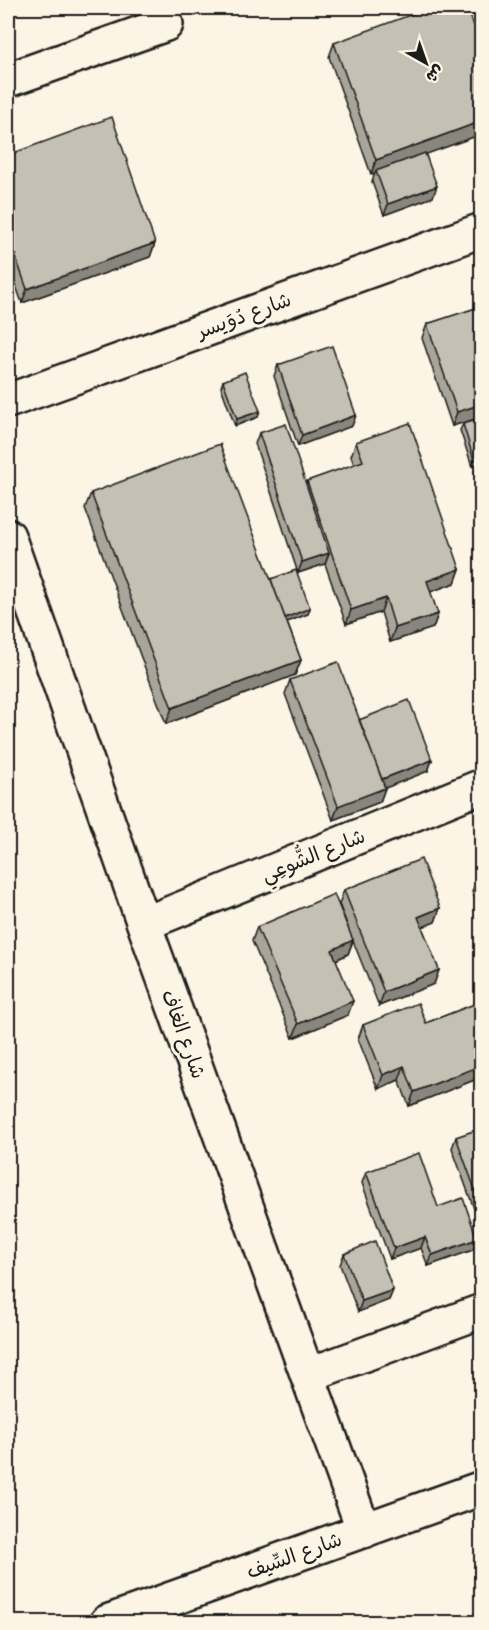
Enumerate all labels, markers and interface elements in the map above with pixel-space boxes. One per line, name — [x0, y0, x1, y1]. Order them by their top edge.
north arrow — [396, 33, 456, 93]
text: ش — [421, 60, 448, 87]
street label: شارع دُوَيسر — [192, 287, 295, 347]
street label: شارع الشُّوعِي — [256, 819, 371, 892]
street label: شارع الغاف — [154, 986, 211, 1083]
street label: شارع السِّيف — [243, 1527, 346, 1586]

